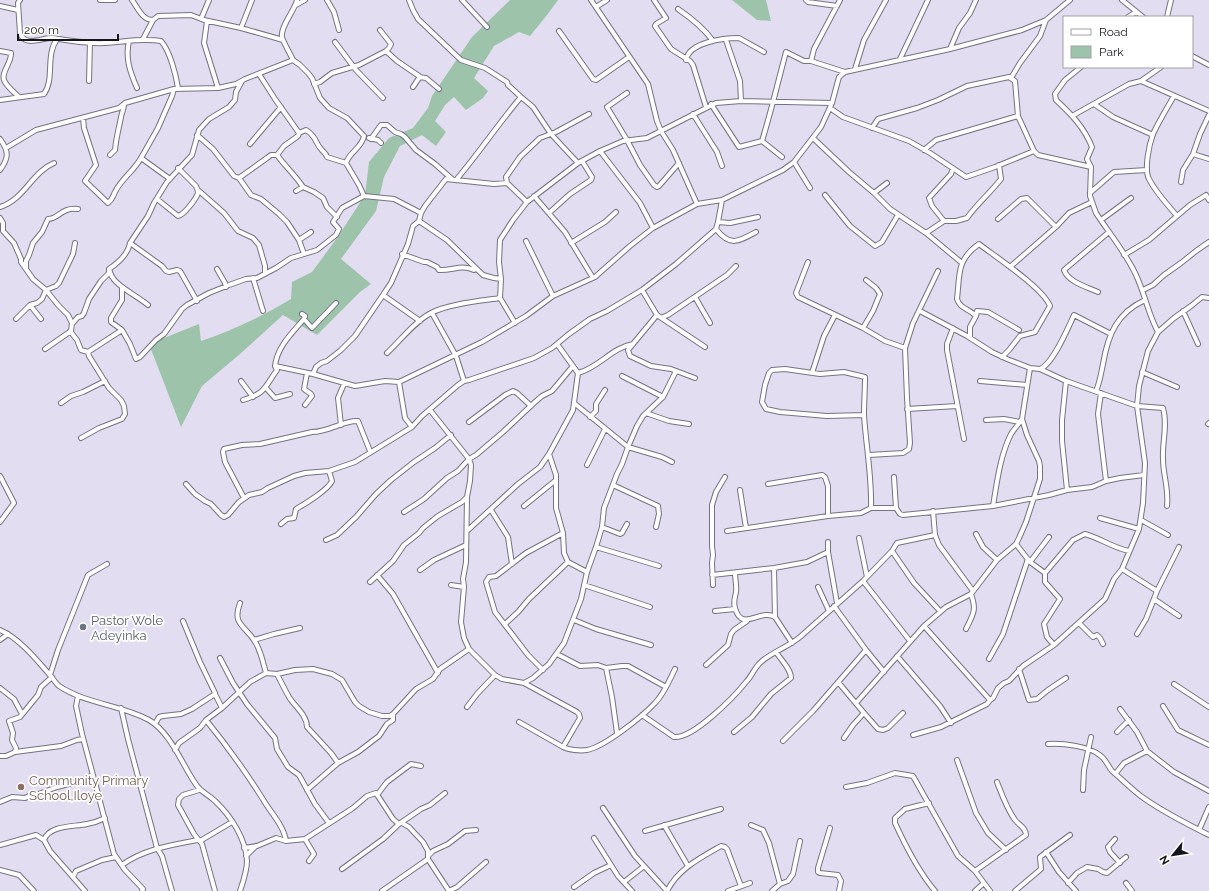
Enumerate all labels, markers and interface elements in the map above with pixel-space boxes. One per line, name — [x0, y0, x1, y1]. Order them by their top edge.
scale bar — [18, 16, 118, 42]
legend — [1063, 16, 1193, 68]
text: 200 m — [24, 23, 59, 37]
text: Road — [1099, 25, 1128, 39]
text: Park — [1099, 45, 1124, 59]
place label: Pastor Wole Adeyinka — [91, 613, 163, 643]
marker: Pastor Wole Adeyinka — [78, 622, 88, 632]
place label: Community Primary School,Iloye — [29, 773, 148, 803]
marker: Community Primary School,Iloye — [16, 782, 26, 792]
north arrow — [1153, 835, 1193, 875]
text: N — [1157, 853, 1173, 867]

